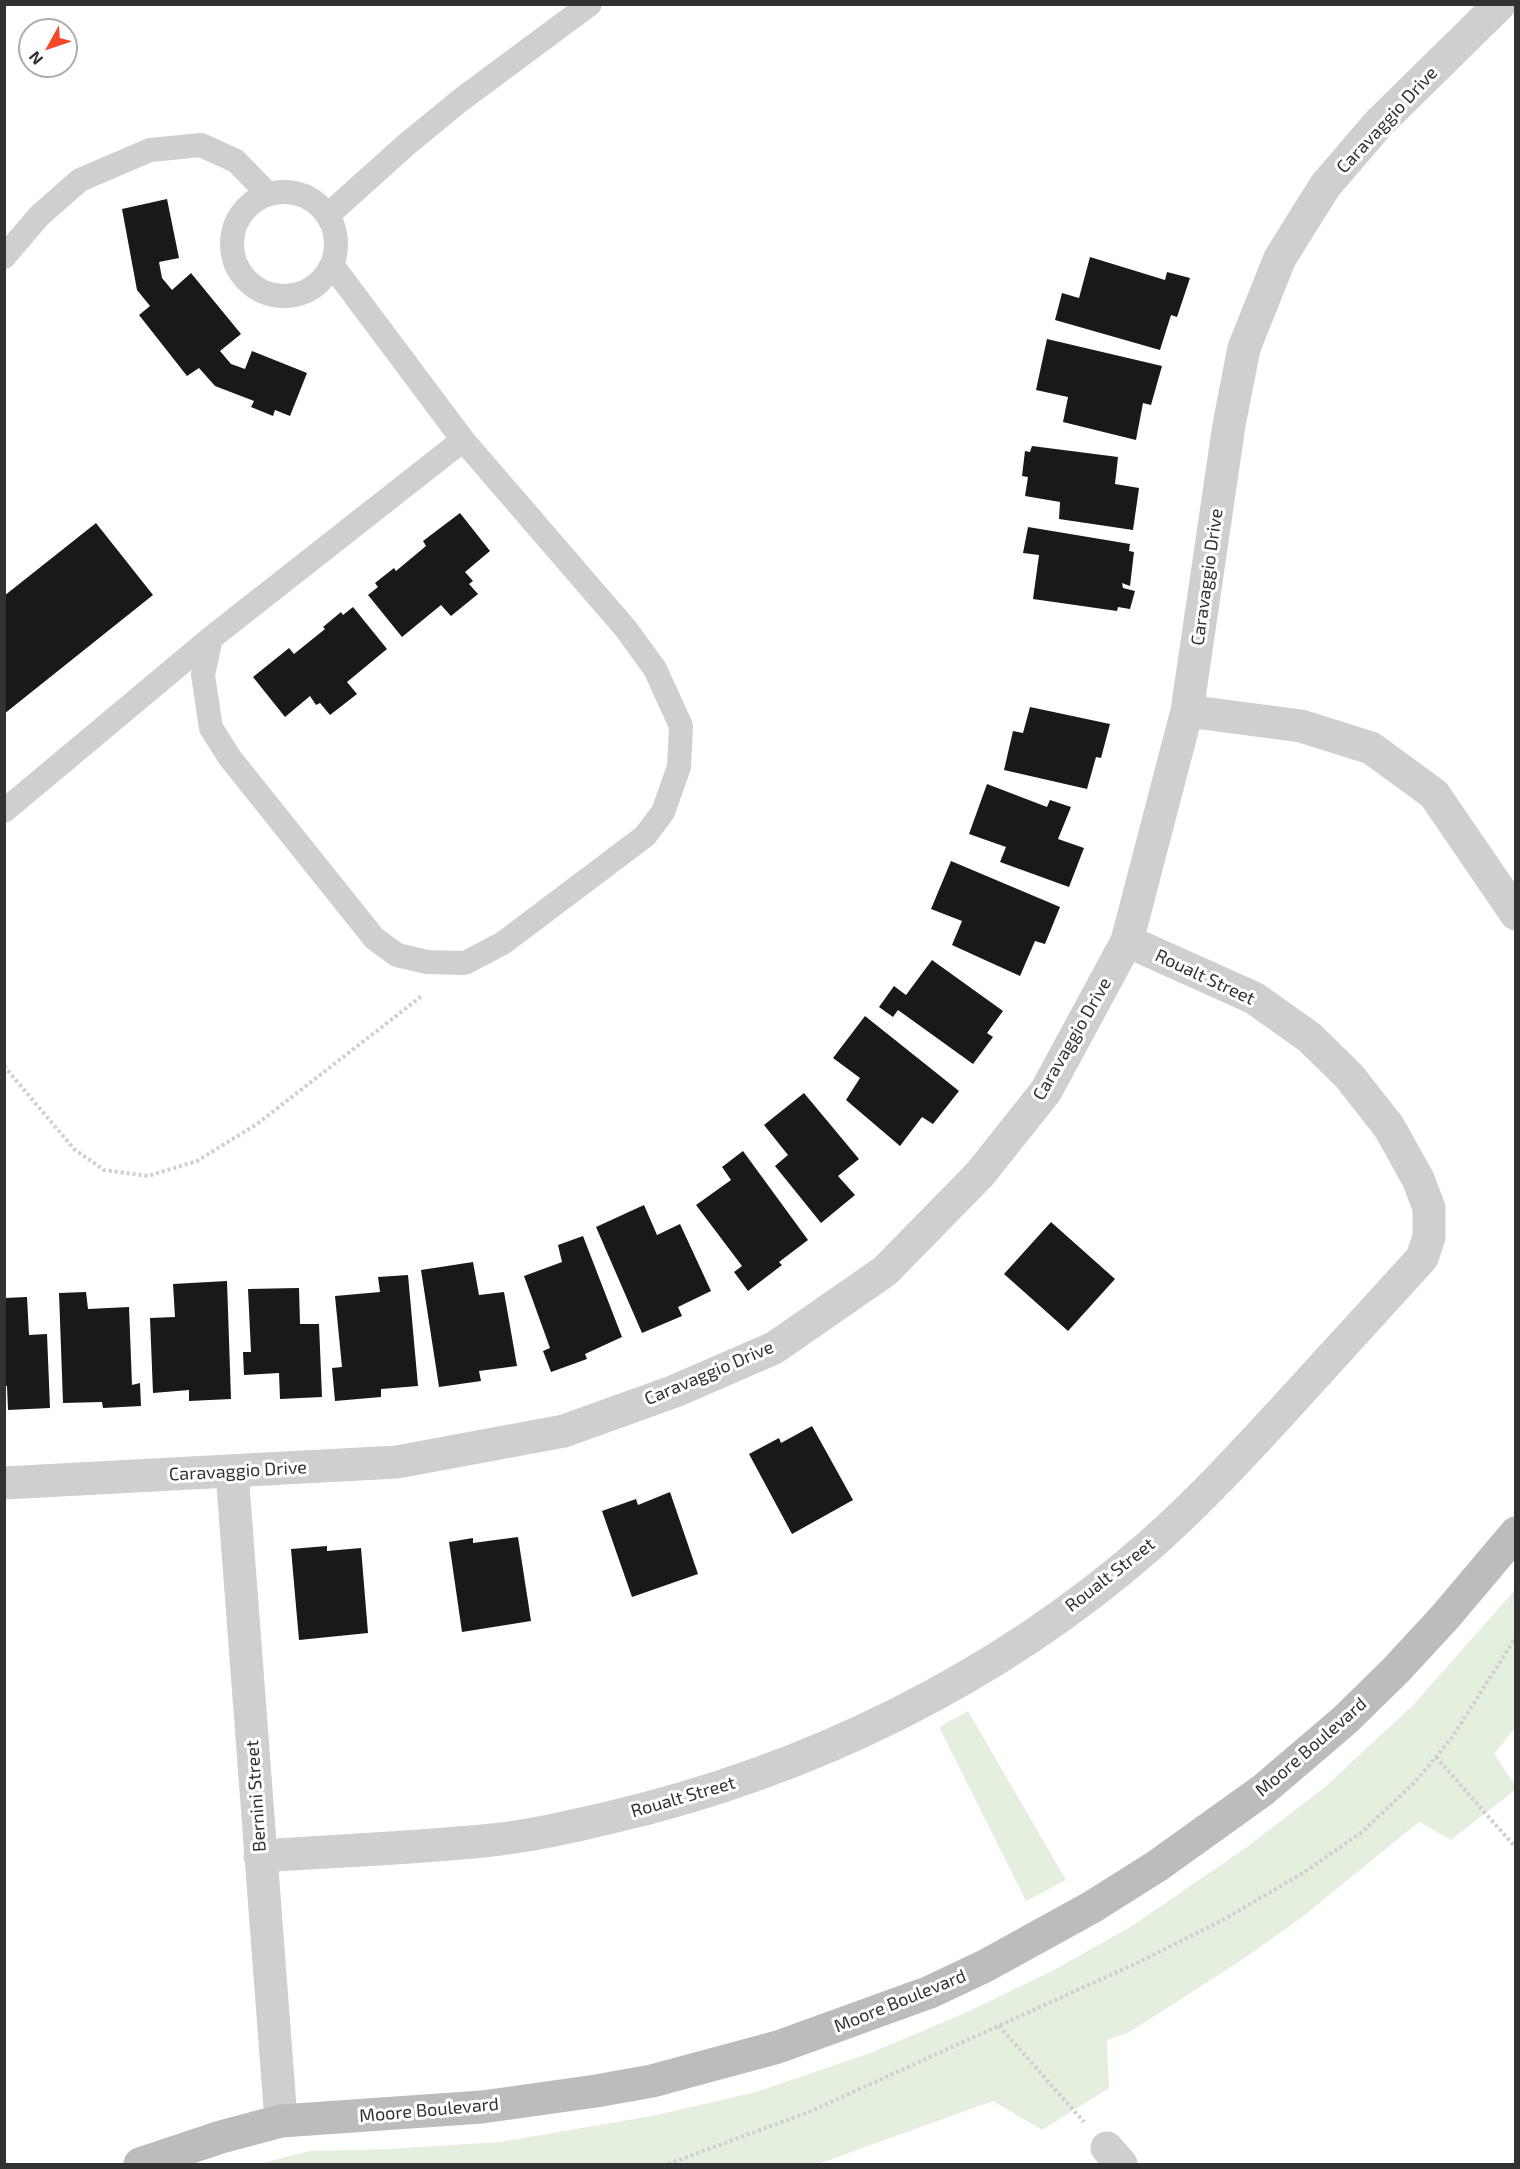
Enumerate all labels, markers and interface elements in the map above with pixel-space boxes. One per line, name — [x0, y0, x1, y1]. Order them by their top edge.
north arrow — [18, 18, 78, 78]
text: N — [24, 48, 46, 69]
street label: Caravaggio Drive — [1332, 62, 1442, 178]
street label: Caravaggio Drive — [1187, 507, 1227, 647]
street label: Roualt Street — [1152, 944, 1258, 1010]
street label: Caravaggio Drive — [1028, 974, 1116, 1104]
street label: Caravaggio Drive — [641, 1336, 777, 1410]
street label: Caravaggio Drive — [168, 1457, 308, 1485]
street label: Roualt Street — [1061, 1533, 1159, 1617]
street label: Moore Boulevard — [1251, 1693, 1371, 1801]
street label: Bernini Street — [241, 1739, 271, 1853]
street label: Roualt Street — [628, 1772, 738, 1822]
street label: Moore Boulevard — [831, 1965, 969, 2037]
street label: Moore Boulevard — [358, 2093, 500, 2127]

